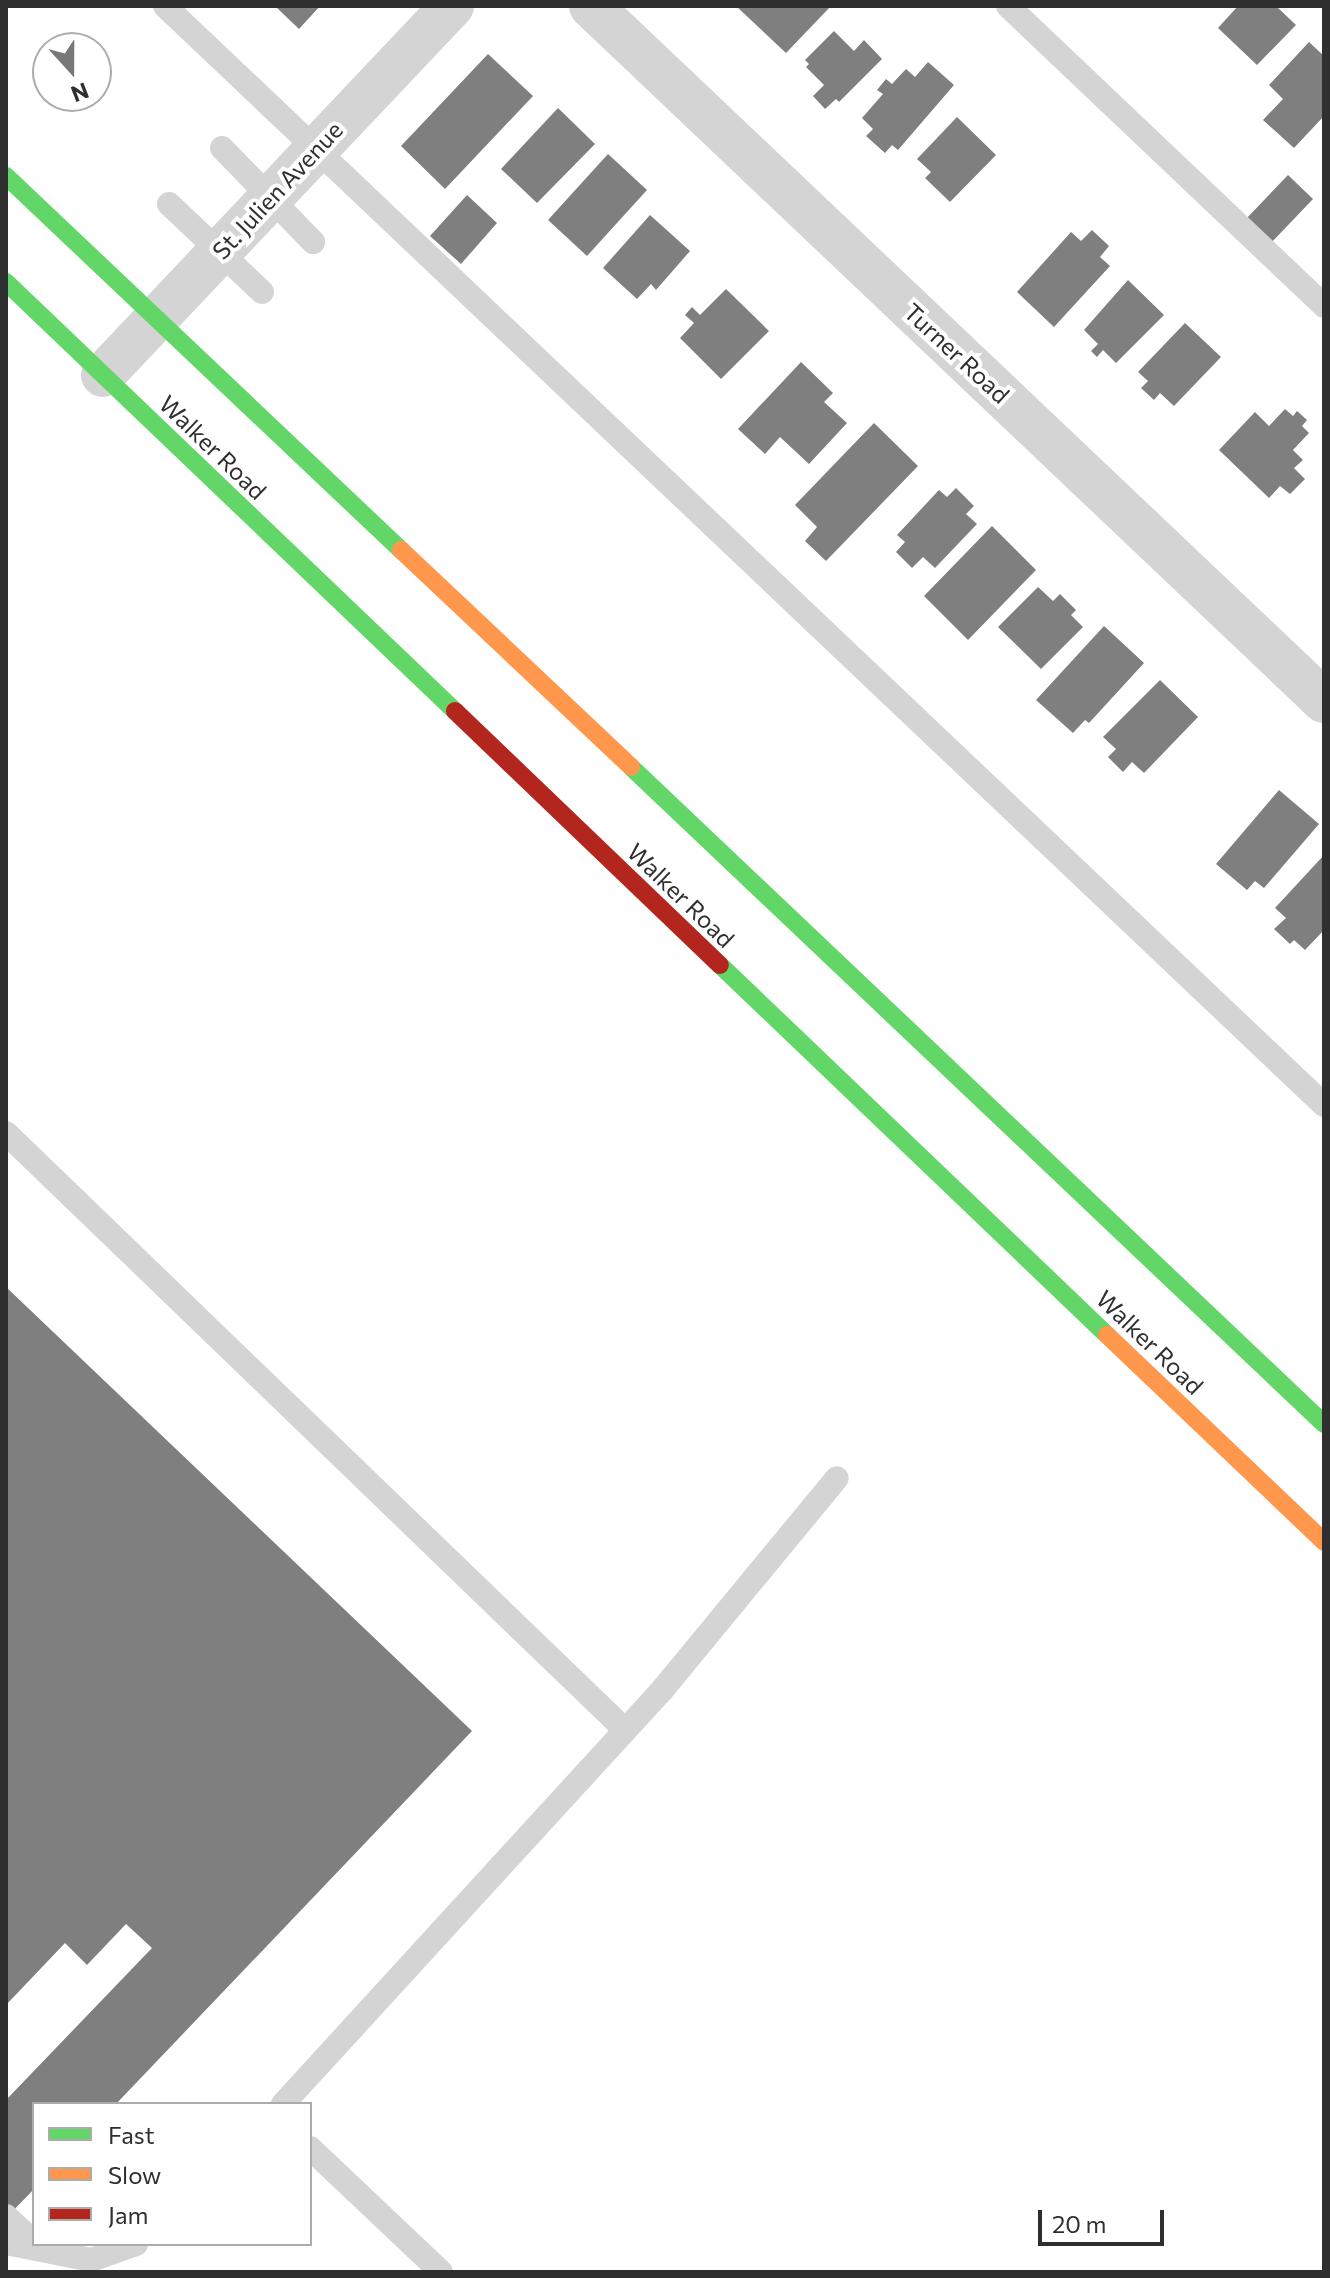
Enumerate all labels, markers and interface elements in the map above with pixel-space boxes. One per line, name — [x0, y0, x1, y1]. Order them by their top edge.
north arrow — [32, 32, 112, 112]
text: N — [68, 77, 93, 109]
street label: St. Julien Avenue — [206, 115, 348, 265]
street label: Turner Road — [899, 297, 1015, 409]
street label: Walker Road — [154, 389, 272, 505]
street label: Walker Road — [622, 837, 740, 953]
street label: Walker Road — [1091, 1284, 1209, 1400]
legend — [32, 2102, 312, 2246]
text: Fast — [108, 2120, 155, 2149]
text: Slow — [108, 2160, 161, 2189]
scale bar — [1042, 2194, 1168, 2244]
text: Jam — [108, 2200, 148, 2229]
text: 20 m — [1052, 2209, 1106, 2238]

